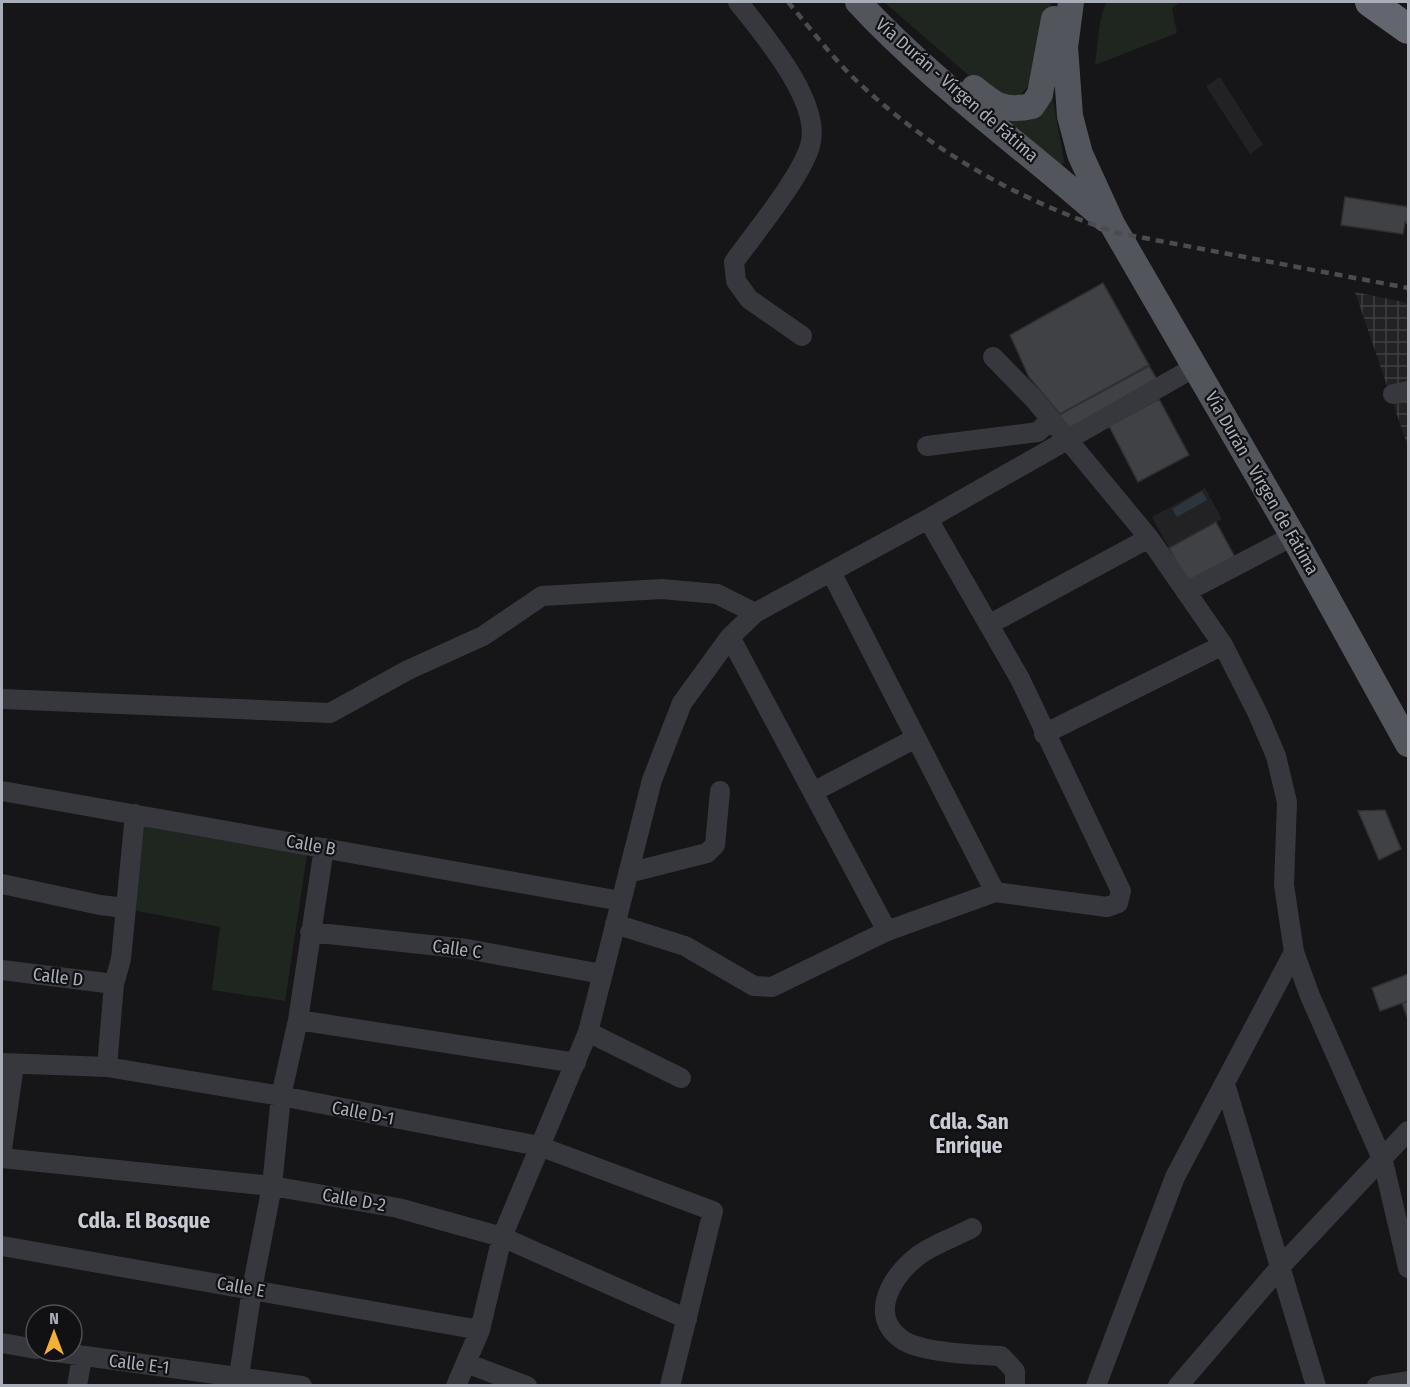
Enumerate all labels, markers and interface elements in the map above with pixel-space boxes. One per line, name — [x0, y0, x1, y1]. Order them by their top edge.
street label: Vía Durán - Vírgen de Fátima — [871, 13, 1043, 167]
street label: Vía Durán - Vírgen de Fátima — [1200, 387, 1324, 579]
street label: Calle B — [284, 830, 338, 860]
street label: Calle C — [431, 935, 483, 963]
street label: Calle D — [32, 963, 84, 991]
street label: Calle D-1 — [330, 1096, 396, 1130]
district label: Cdla. San Enrique — [929, 1109, 1009, 1159]
street label: Calle D-2 — [321, 1184, 388, 1216]
district label: Cdla. El Bosque — [78, 1208, 210, 1234]
street label: Calle E — [215, 1272, 267, 1302]
north arrow — [24, 1303, 84, 1363]
text: N — [49, 1309, 59, 1328]
street label: Calle E-1 — [108, 1349, 170, 1379]

